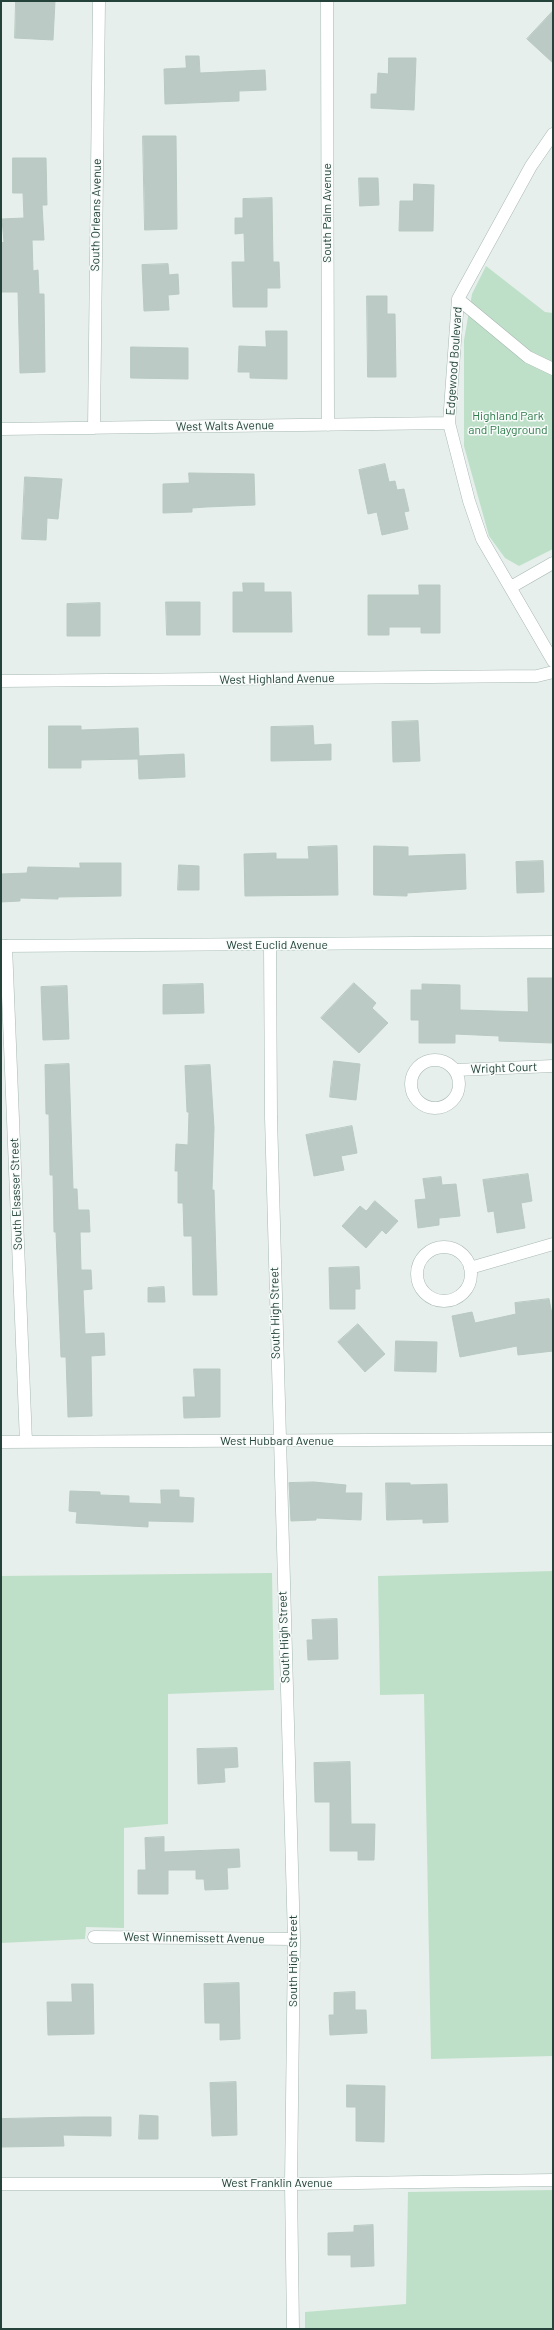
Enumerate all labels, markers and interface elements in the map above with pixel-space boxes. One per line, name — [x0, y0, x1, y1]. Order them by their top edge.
street label: South Orleans Avenue — [88, 158, 104, 272]
street label: South Palm Avenue — [320, 163, 334, 263]
street label: Edgewood Boulevard — [443, 306, 465, 416]
park label: Highland Park and Playground — [468, 409, 548, 437]
street label: West Walts Avenue — [176, 418, 274, 434]
street label: West Highland Avenue — [219, 671, 335, 687]
street label: West Euclid Avenue — [226, 938, 328, 952]
street label: Wright Court — [470, 1060, 538, 1076]
street label: South Elsasser Street — [7, 1138, 25, 1250]
street label: South High Street — [267, 1267, 283, 1359]
street label: West Hubbard Avenue — [220, 1434, 334, 1448]
street label: South High Street — [275, 1591, 293, 1683]
street label: South High Street — [286, 1915, 300, 2007]
street label: West Winnemissett Avenue — [123, 1930, 265, 1946]
street label: West Franklin Avenue — [221, 2176, 333, 2190]

